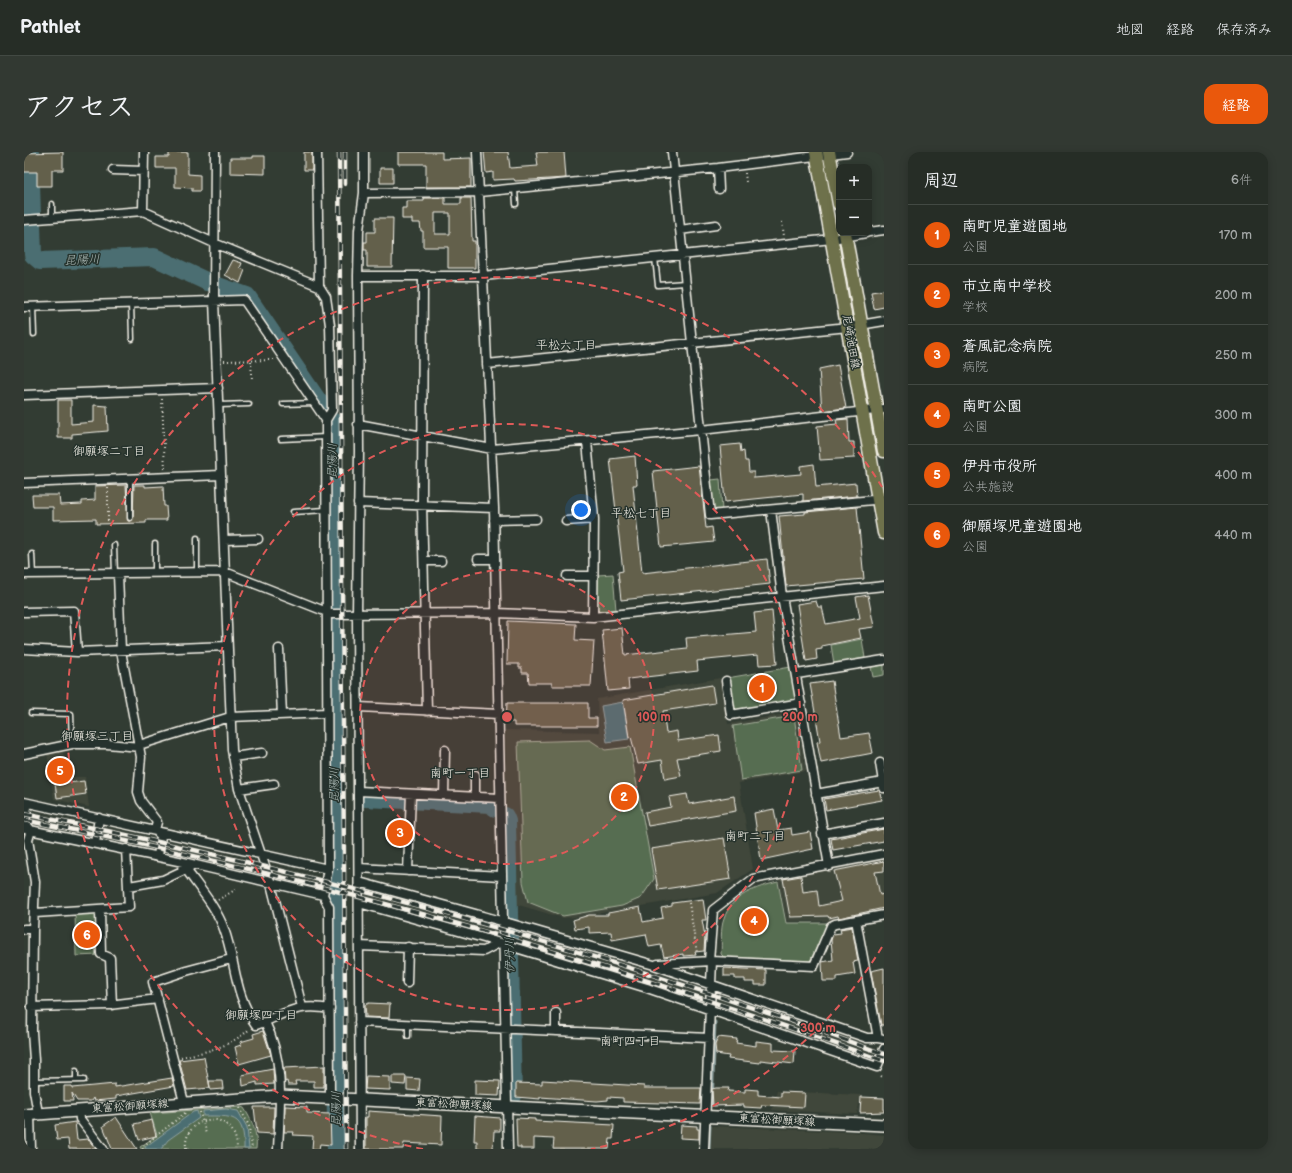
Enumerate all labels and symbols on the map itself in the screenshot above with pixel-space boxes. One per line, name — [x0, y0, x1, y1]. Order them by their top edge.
water label: 昆陽川 — [64, 252, 100, 268]
street label: 尼崎池田線 — [840, 314, 862, 370]
district label: 平松六丁目 — [536, 338, 596, 353]
water label: 昆陽川 — [325, 443, 340, 479]
district label: 御願塚二丁目 — [73, 444, 145, 459]
your location — [571, 500, 591, 520]
district label: 平松七丁目 — [611, 506, 671, 521]
pin: 1 — [749, 673, 775, 703]
centre of rings — [500, 710, 514, 724]
text: 100 m — [637, 710, 671, 725]
text: 200 m — [782, 710, 818, 725]
district label: 御願塚三丁目 — [61, 729, 133, 744]
pin: 5 — [47, 756, 73, 786]
district label: 南町一丁目 — [430, 766, 490, 781]
water label: 昆陽川 — [327, 767, 342, 803]
pin: 2 — [611, 782, 637, 812]
pin: 3 — [387, 818, 413, 848]
district label: 南町二丁目 — [725, 829, 785, 844]
pin: 4 — [741, 906, 767, 936]
pin: 6 — [74, 920, 100, 950]
water label: 伊丹川 — [502, 937, 518, 973]
district label: 御願塚四丁目 — [225, 1008, 297, 1023]
text: 300 m — [800, 1021, 836, 1036]
district label: 南町四丁目 — [600, 1034, 660, 1049]
water label: 昆陽川 — [329, 1091, 344, 1127]
street label: 東富松御願塚線 — [415, 1095, 493, 1113]
street label: 東富松御願塚線 — [91, 1097, 169, 1115]
street label: 東富松御願塚線 — [738, 1111, 816, 1129]

